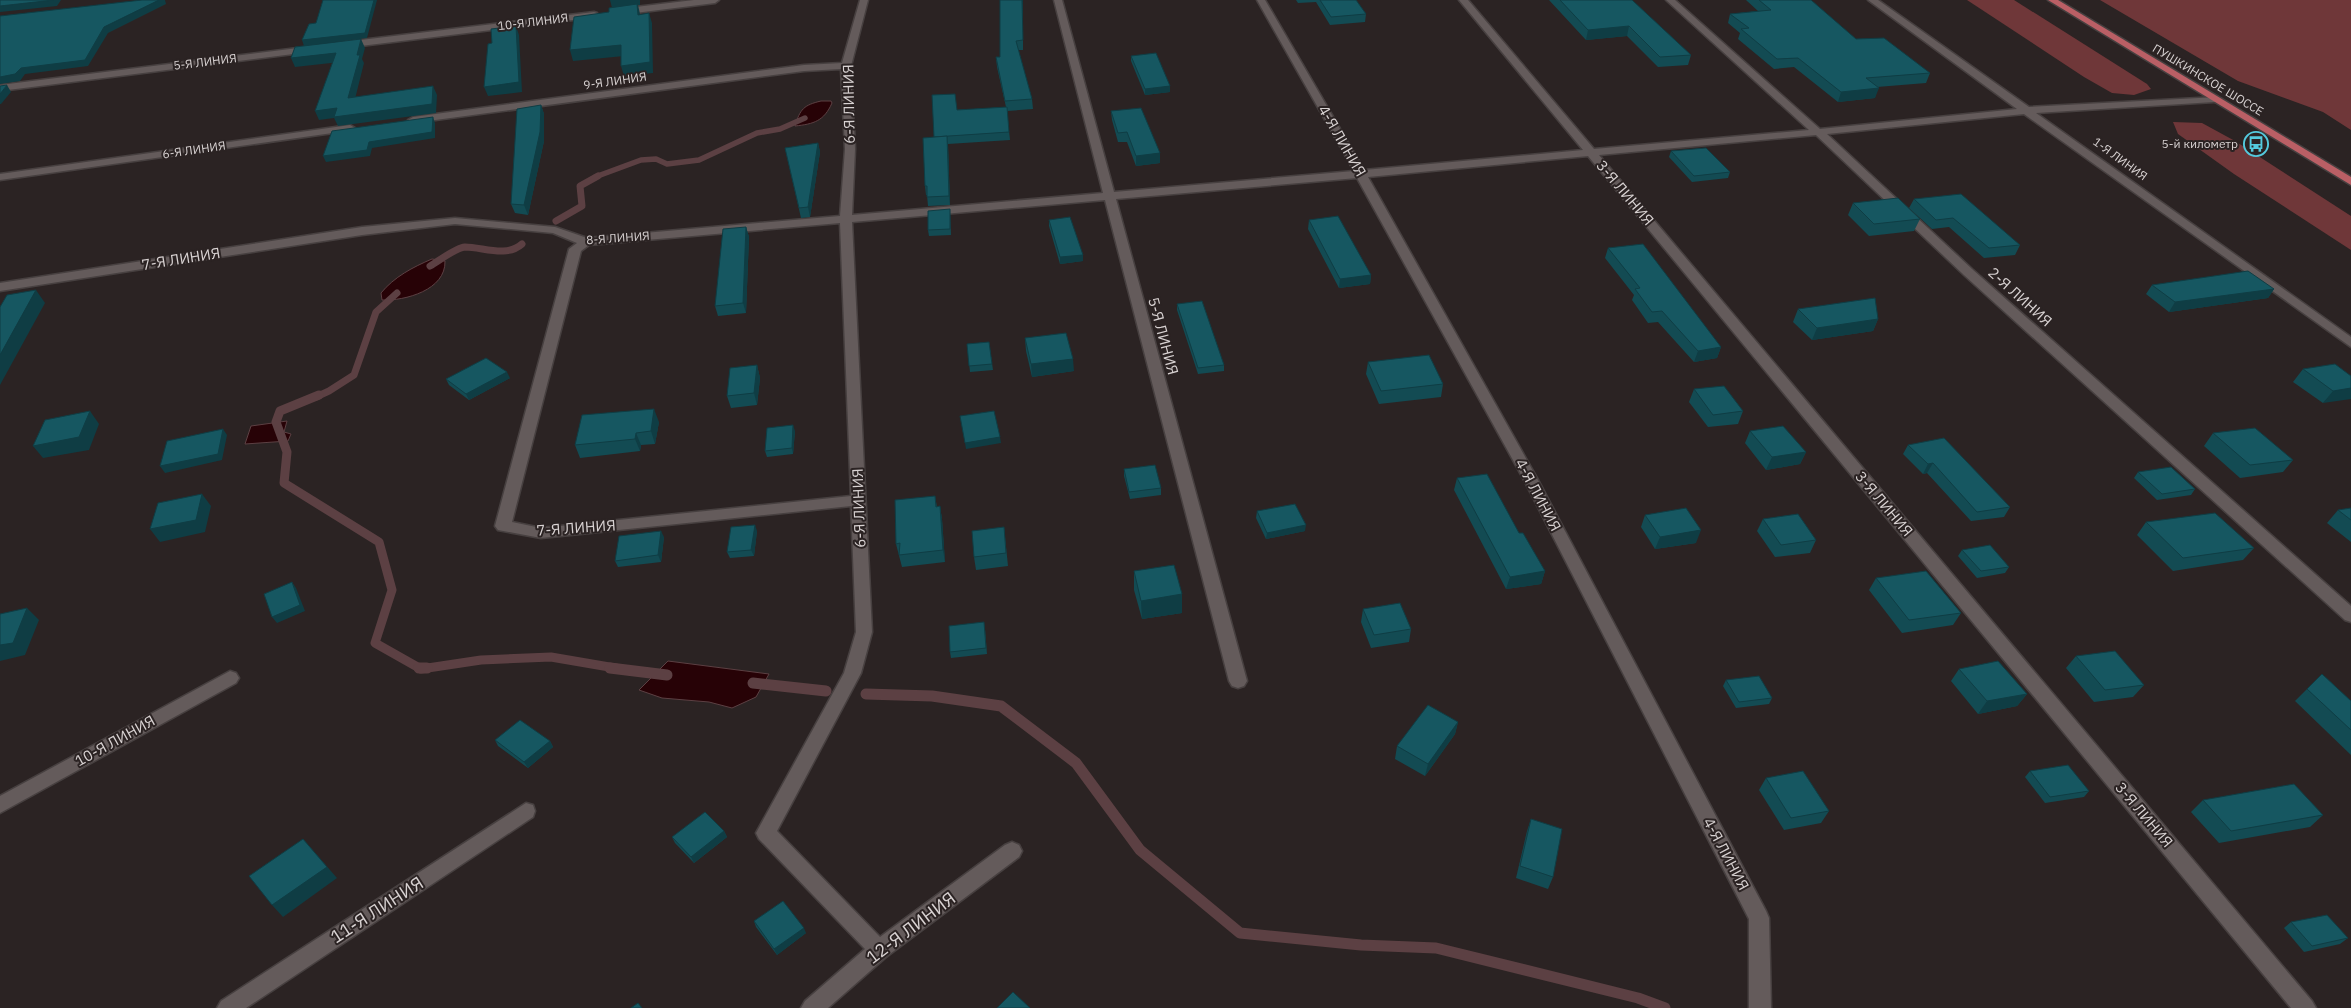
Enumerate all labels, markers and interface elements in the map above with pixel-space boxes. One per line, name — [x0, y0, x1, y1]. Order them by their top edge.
street label: 10-Я ЛИНИЯ — [497, 10, 569, 33]
street label: ПУШКИНСКОЕ ШОССЕ — [2150, 40, 2267, 119]
street label: 5-Я ЛИНИЯ — [172, 50, 237, 73]
street label: 6-Я ЛИНИЯ — [838, 64, 859, 144]
street label: 9-Я ЛИНИЯ — [582, 69, 647, 92]
street label: 4-Я ЛИНИЯ — [1314, 102, 1371, 180]
bus stop icon: 5-й километр — [2243, 131, 2269, 157]
street label: 1-Я ЛИНИЯ — [2090, 134, 2150, 183]
place label: 5-й километр — [2162, 136, 2238, 151]
street label: 6-Я ЛИНИЯ — [161, 138, 226, 161]
street label: 3-Я ЛИНИЯ — [1593, 156, 1658, 229]
street label: 8-Я ЛИНИЯ — [586, 228, 650, 247]
street label: 7-Я ЛИНИЯ — [140, 243, 222, 274]
street label: 2-Я ЛИНИЯ — [1984, 263, 2056, 330]
street label: 5-Я ЛИНИЯ — [1144, 295, 1183, 377]
street label: 4-Я ЛИНИЯ — [1511, 455, 1565, 534]
street label: 3-Я ЛИНИЯ — [1852, 467, 1917, 540]
street label: 6-Я ЛИНИЯ — [848, 468, 869, 548]
street label: 7-Я ЛИНИЯ — [536, 515, 616, 540]
street label: 10-Я ЛИНИЯ — [71, 711, 158, 770]
street label: 3-Я ЛИНИЯ — [2112, 778, 2177, 851]
street label: 4-Я ЛИНИЯ — [1699, 814, 1753, 893]
street label: 11-Я ЛИНИЯ — [326, 871, 428, 948]
street label: 12-Я ЛИНИЯ — [861, 886, 960, 969]

